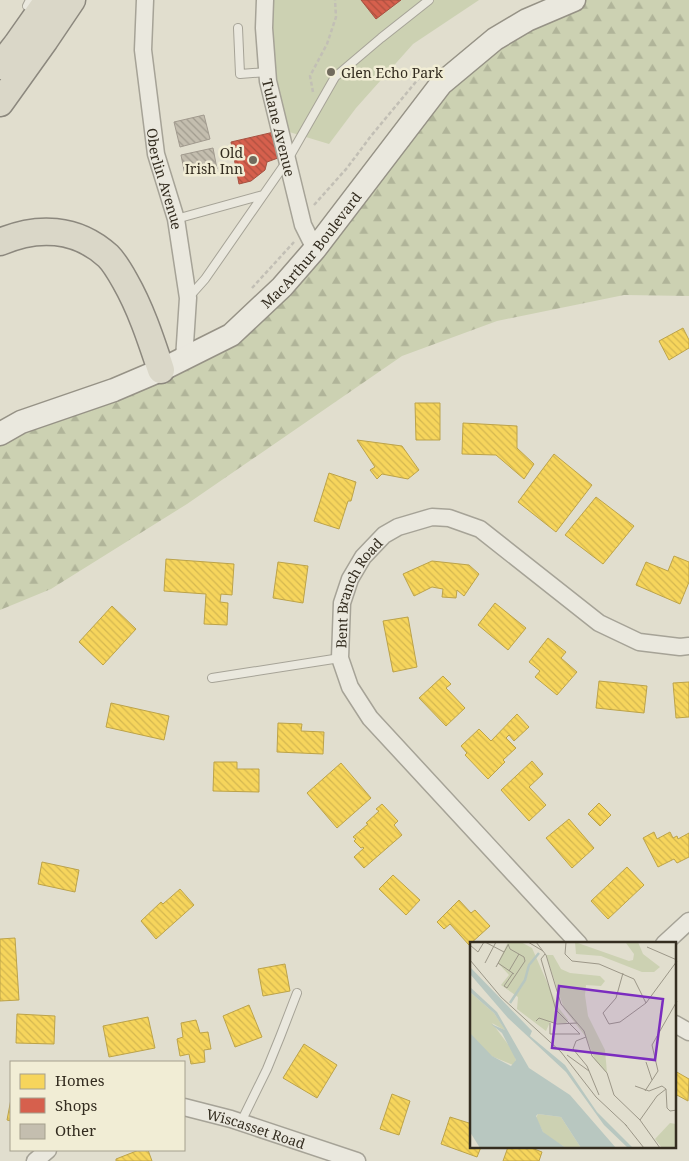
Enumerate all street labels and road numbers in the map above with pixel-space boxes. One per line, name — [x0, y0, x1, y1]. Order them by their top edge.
street label: Tulane Avenue — [258, 77, 300, 178]
street label: Oberlin Avenue — [143, 127, 187, 231]
street label: MacArthur Boulevard — [256, 187, 365, 312]
street label: Bent Branch Road — [331, 533, 386, 649]
street label: Wiscasset Road — [205, 1104, 308, 1153]

